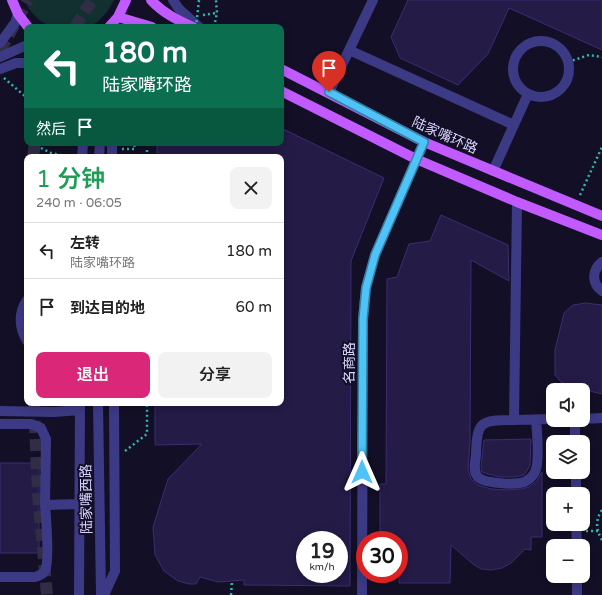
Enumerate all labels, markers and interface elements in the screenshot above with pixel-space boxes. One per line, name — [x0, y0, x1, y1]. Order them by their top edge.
text: 180 m — [102, 36, 188, 70]
icon: left — [36, 40, 88, 92]
pin — [312, 51, 346, 92]
icon: arrive — [318, 57, 340, 79]
text: 陆家嘴环路 — [102, 74, 192, 96]
street label: 陆家嘴环路 — [409, 113, 480, 157]
icon: arrive — [74, 116, 96, 138]
text: 然后 — [36, 120, 66, 138]
text: 1 分钟 — [36, 165, 105, 194]
button: close — [230, 167, 272, 209]
text: 240 m · 06:05 — [36, 195, 122, 211]
text: 左转 — [70, 234, 100, 252]
icon: left — [36, 240, 58, 262]
text: 180 m — [226, 242, 272, 260]
text: 陆家嘴环路 — [70, 255, 135, 271]
icon: arrive — [36, 296, 58, 318]
text: 60 m — [235, 298, 272, 316]
text: 到达目的地 — [70, 299, 145, 317]
street label: 名商路 — [341, 342, 358, 384]
button: 退出 — [36, 352, 150, 398]
button: 分享 — [158, 352, 272, 398]
map controls — [546, 383, 590, 583]
button: sound — [546, 383, 590, 427]
button: layers — [546, 435, 590, 479]
position arrow — [341, 451, 383, 493]
street label: 陆家嘴西路 — [77, 464, 96, 534]
button: + — [546, 487, 590, 531]
speed limit sign: 30 — [356, 531, 408, 583]
button: − — [546, 539, 590, 583]
text: 19 — [309, 540, 335, 564]
text: km/h — [309, 561, 335, 573]

